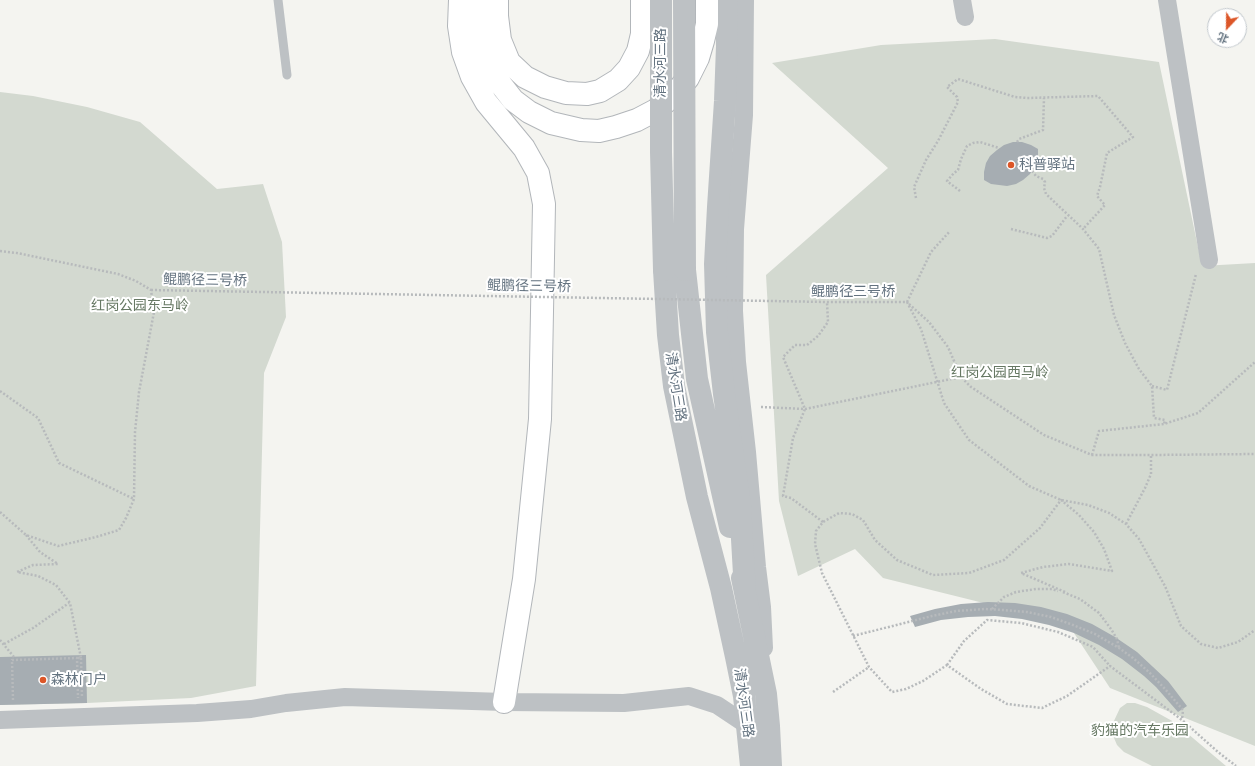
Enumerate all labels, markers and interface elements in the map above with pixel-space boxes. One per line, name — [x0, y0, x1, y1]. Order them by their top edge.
north arrow — [1207, 8, 1247, 48]
street label: 清水河三路 — [653, 28, 669, 98]
text: 北 — [1215, 29, 1231, 48]
place label: 科普驿站 — [1019, 157, 1075, 173]
marker: 科普驿站 — [1006, 160, 1016, 170]
street label: 鲲鹏径三号桥 — [163, 272, 247, 290]
street label: 鲲鹏径三号桥 — [487, 278, 571, 296]
street label: 鲲鹏径三号桥 — [811, 284, 895, 300]
park label: 红岗公园东马岭 — [91, 298, 189, 314]
street label: 清水河三路 — [661, 351, 689, 423]
park label: 红岗公园西马岭 — [951, 365, 1049, 381]
street label: 清水河三路 — [730, 667, 756, 739]
place label: 森林门户 — [51, 672, 107, 688]
marker: 森林门户 — [38, 675, 48, 685]
park label: 豹猫的汽车乐园 — [1091, 723, 1189, 739]

